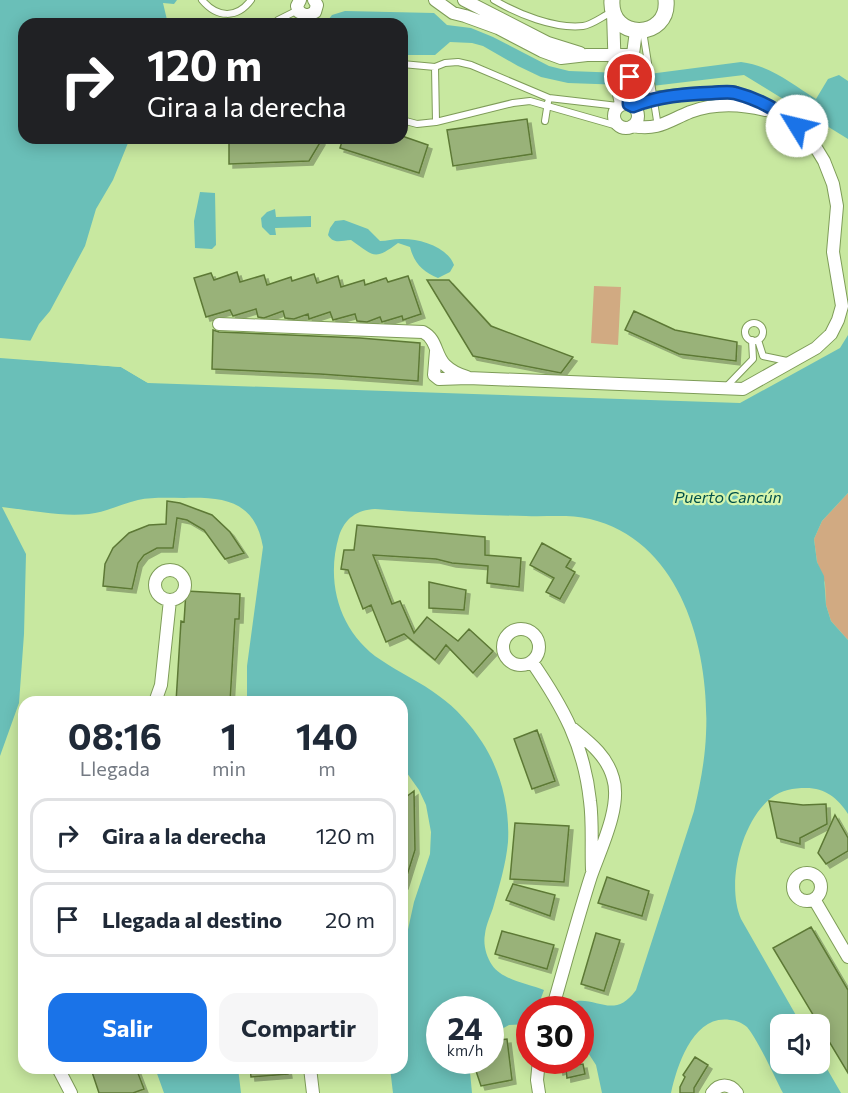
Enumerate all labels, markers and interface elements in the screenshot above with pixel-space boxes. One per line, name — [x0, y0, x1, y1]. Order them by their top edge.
text: 120 m — [147, 38, 262, 90]
icon: right — [48, 42, 126, 120]
pin — [604, 51, 655, 102]
icon: arrive — [613, 60, 646, 93]
text: Gira a la derecha — [147, 90, 346, 123]
position arrow — [765, 94, 829, 158]
water label: Puerto Cancún — [674, 487, 782, 506]
text: 08:16 — [68, 713, 162, 757]
text: 1 — [221, 713, 237, 757]
text: 140 — [296, 713, 358, 757]
text: Llegada — [80, 756, 150, 780]
text: min — [212, 756, 246, 780]
text: m — [318, 756, 336, 780]
icon: right — [51, 819, 84, 852]
text: Gira a la derecha — [102, 822, 266, 849]
text: 120 m — [316, 822, 375, 849]
icon: arrive — [51, 903, 84, 936]
text: Llegada al destino — [102, 906, 282, 933]
text: 20 m — [325, 906, 375, 933]
button: Salir — [48, 993, 207, 1062]
button: Compartir — [219, 993, 378, 1062]
speed limit sign: 30 — [516, 996, 594, 1074]
text: 24 — [447, 1009, 483, 1046]
map controls — [770, 1014, 830, 1074]
button: sound — [770, 1014, 830, 1074]
text: km/h — [447, 1041, 483, 1059]

